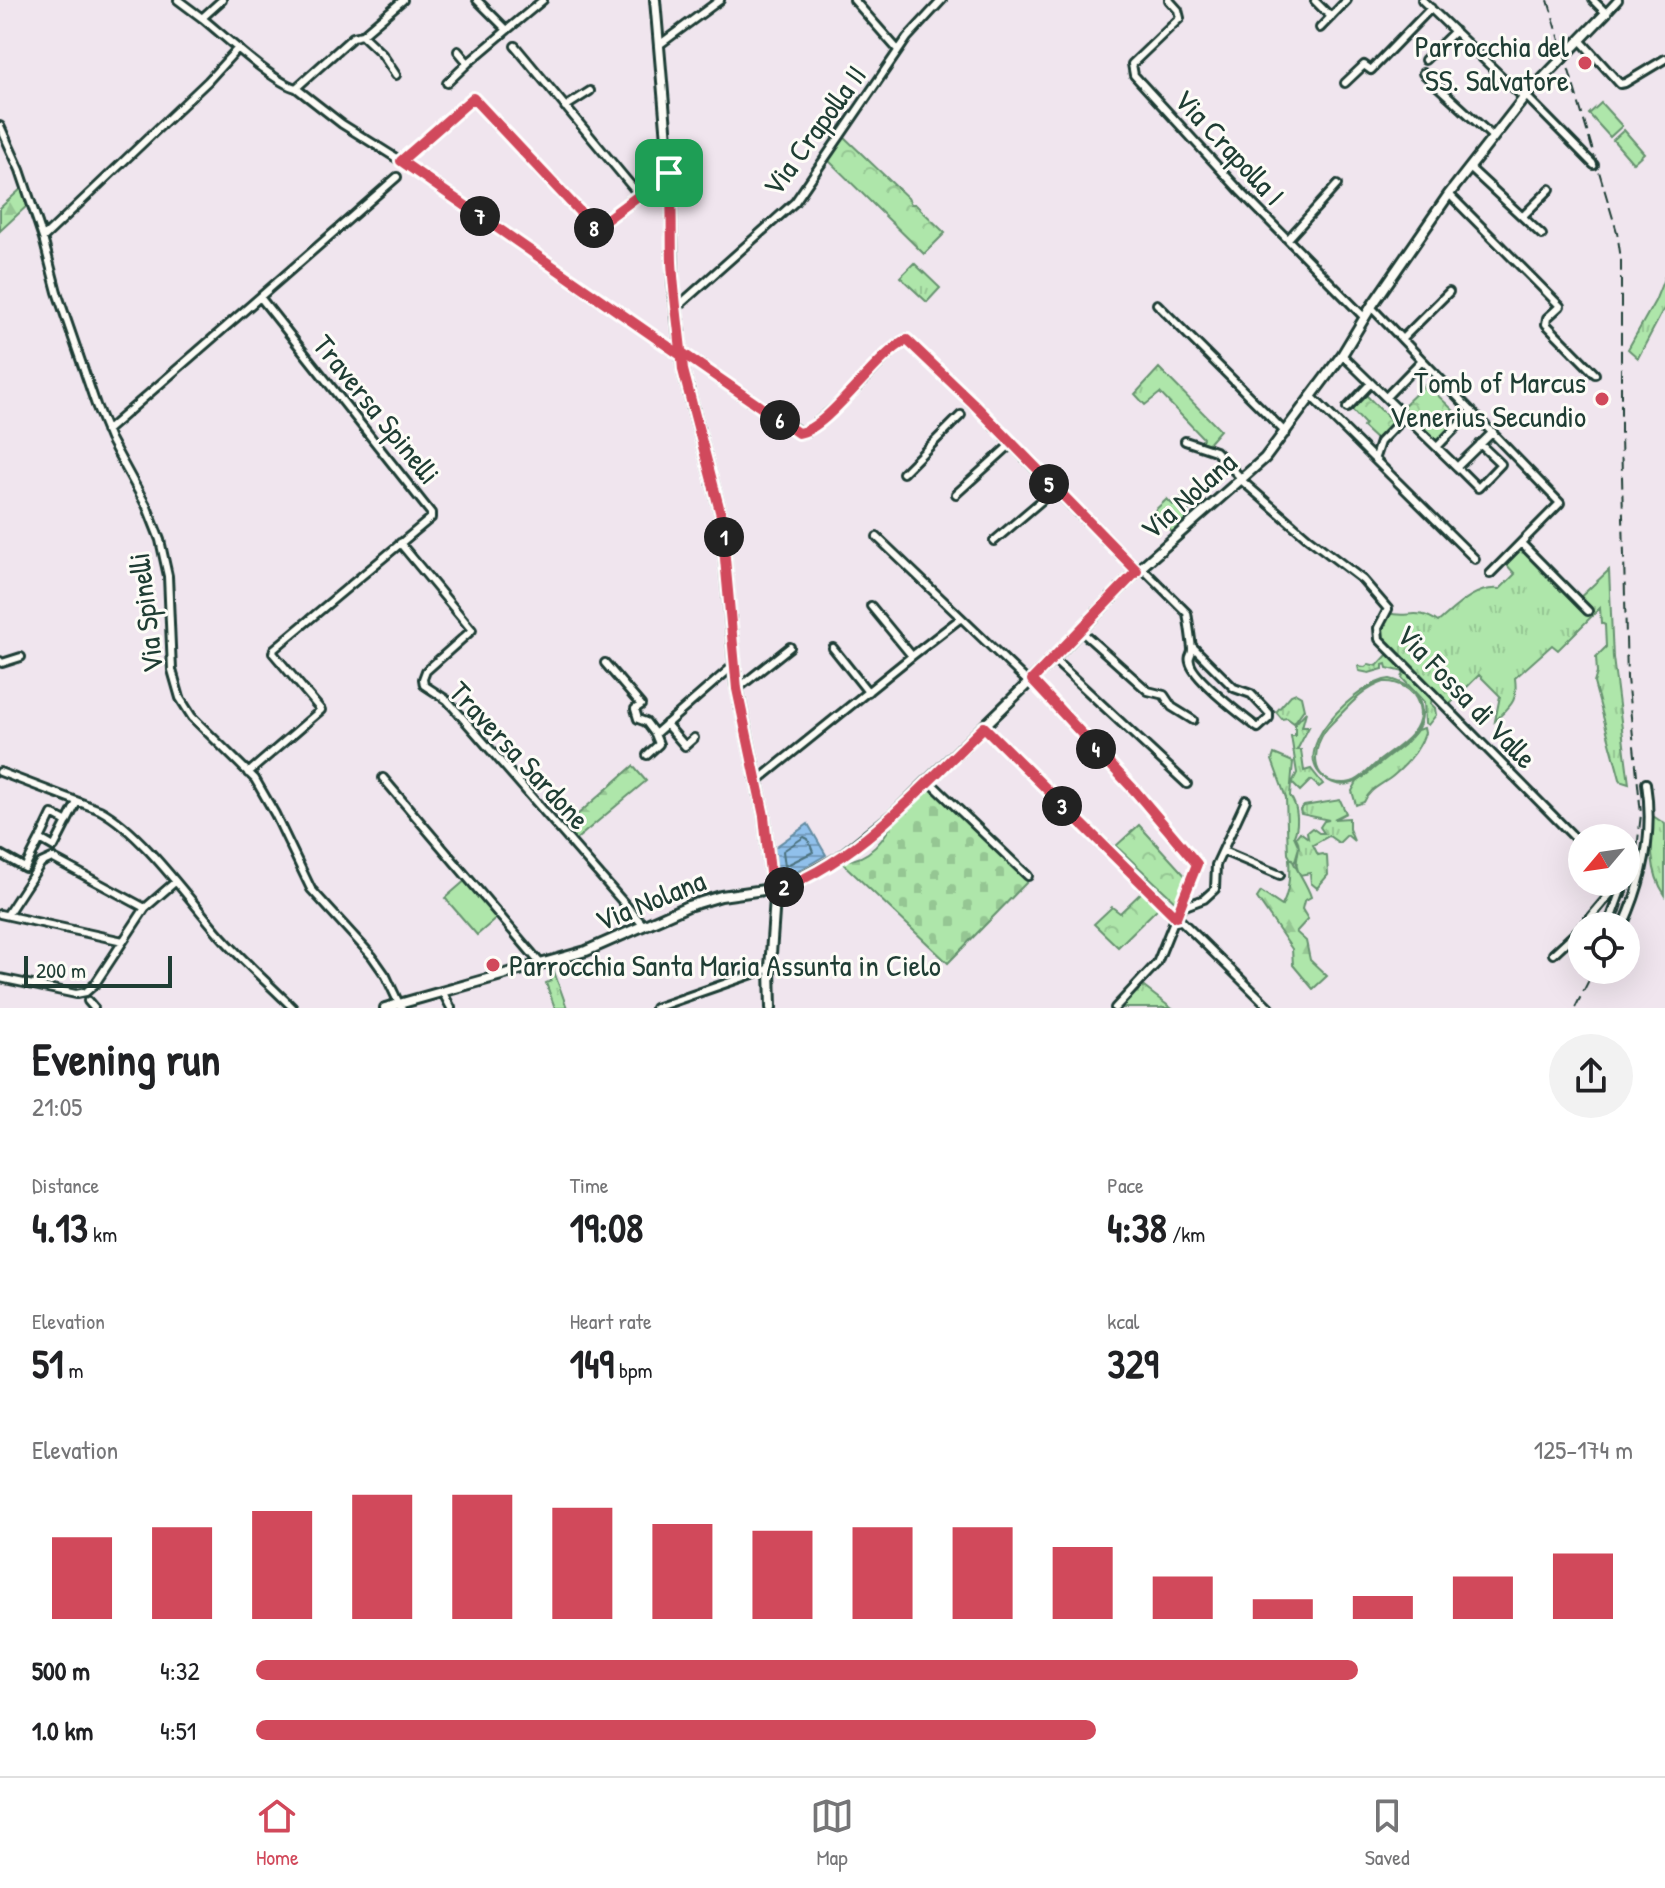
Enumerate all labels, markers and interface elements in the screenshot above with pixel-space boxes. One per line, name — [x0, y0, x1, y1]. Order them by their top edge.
place label: Parrocchia del SS. Salvatore — [1415, 26, 1569, 100]
marker: Parrocchia del SS. Salvatore — [1576, 54, 1594, 72]
street label: Via Crapolla II — [753, 57, 875, 203]
street label: Via Crapolla I — [1166, 80, 1294, 214]
pin — [635, 139, 703, 207]
icon: arrive — [647, 151, 691, 195]
pin: 7 — [460, 196, 500, 236]
text: 7 — [475, 201, 485, 231]
pin: 8 — [574, 208, 614, 248]
text: 8 — [589, 213, 599, 243]
street label: Traversa Spinelli — [304, 326, 450, 492]
place label: Tomb of Marcus Venerius Secundio — [1390, 362, 1586, 436]
marker: Tomb of Marcus Venerius Secundio — [1593, 390, 1611, 408]
pin: 6 — [760, 400, 800, 440]
text: 6 — [776, 405, 784, 435]
street label: Via Nolana — [1131, 442, 1245, 548]
pin: 5 — [1029, 464, 1069, 504]
text: 5 — [1044, 469, 1054, 499]
pin: 1 — [704, 517, 744, 557]
text: 1 — [720, 522, 728, 552]
street label: Via Spinelli — [118, 551, 172, 675]
street label: Via Fossa di Valle — [1388, 615, 1546, 777]
street label: Traversa Sardone — [441, 672, 599, 838]
pin: 4 — [1076, 729, 1116, 769]
text: 4 — [1092, 734, 1100, 764]
pin: 3 — [1042, 786, 1082, 826]
text: 3 — [1057, 791, 1067, 821]
north arrow — [1568, 824, 1640, 896]
map controls — [1568, 824, 1640, 984]
street label: Via Nolana — [589, 860, 711, 940]
pin: 2 — [764, 867, 804, 907]
text: 2 — [779, 872, 789, 902]
button: locate — [1568, 912, 1640, 984]
place label: Parrocchia Santa Maria Assunta in Cielo — [509, 945, 941, 985]
scale bar — [24, 952, 172, 988]
text: 200 m — [36, 955, 86, 985]
marker: Parrocchia Santa Maria Assunta in Cielo — [484, 956, 502, 974]
text: Evening run — [32, 1029, 220, 1089]
button: share — [1549, 1034, 1633, 1118]
text: 21:05 — [32, 1089, 82, 1124]
text: Distance — [32, 1170, 99, 1200]
text: Time — [570, 1170, 609, 1200]
text: Pace — [1107, 1170, 1144, 1200]
text: 4.13 — [32, 1200, 88, 1254]
text: 19:08 — [570, 1200, 643, 1254]
text: 4:38 — [1107, 1200, 1167, 1254]
text: km — [88, 1219, 117, 1249]
text: /km — [1167, 1219, 1205, 1249]
text: Elevation — [32, 1306, 105, 1336]
text: Heart rate — [570, 1306, 652, 1336]
text: kcal — [1107, 1306, 1139, 1336]
text: 51 — [32, 1336, 63, 1390]
text: 149 — [570, 1336, 614, 1390]
text: 329 — [1107, 1336, 1159, 1390]
text: m — [63, 1355, 83, 1385]
text: bpm — [614, 1355, 652, 1385]
text: Elevation — [32, 1432, 118, 1467]
text: 125–174 m — [1534, 1432, 1633, 1467]
text: 500 m — [32, 1653, 90, 1688]
text: 4:32 — [160, 1653, 200, 1688]
text: 1.0 km — [32, 1713, 93, 1748]
text: 4:51 — [160, 1713, 196, 1748]
tab: Home — [255, 1794, 299, 1872]
tab: Map — [810, 1794, 854, 1872]
tab: Saved — [1365, 1794, 1410, 1872]

